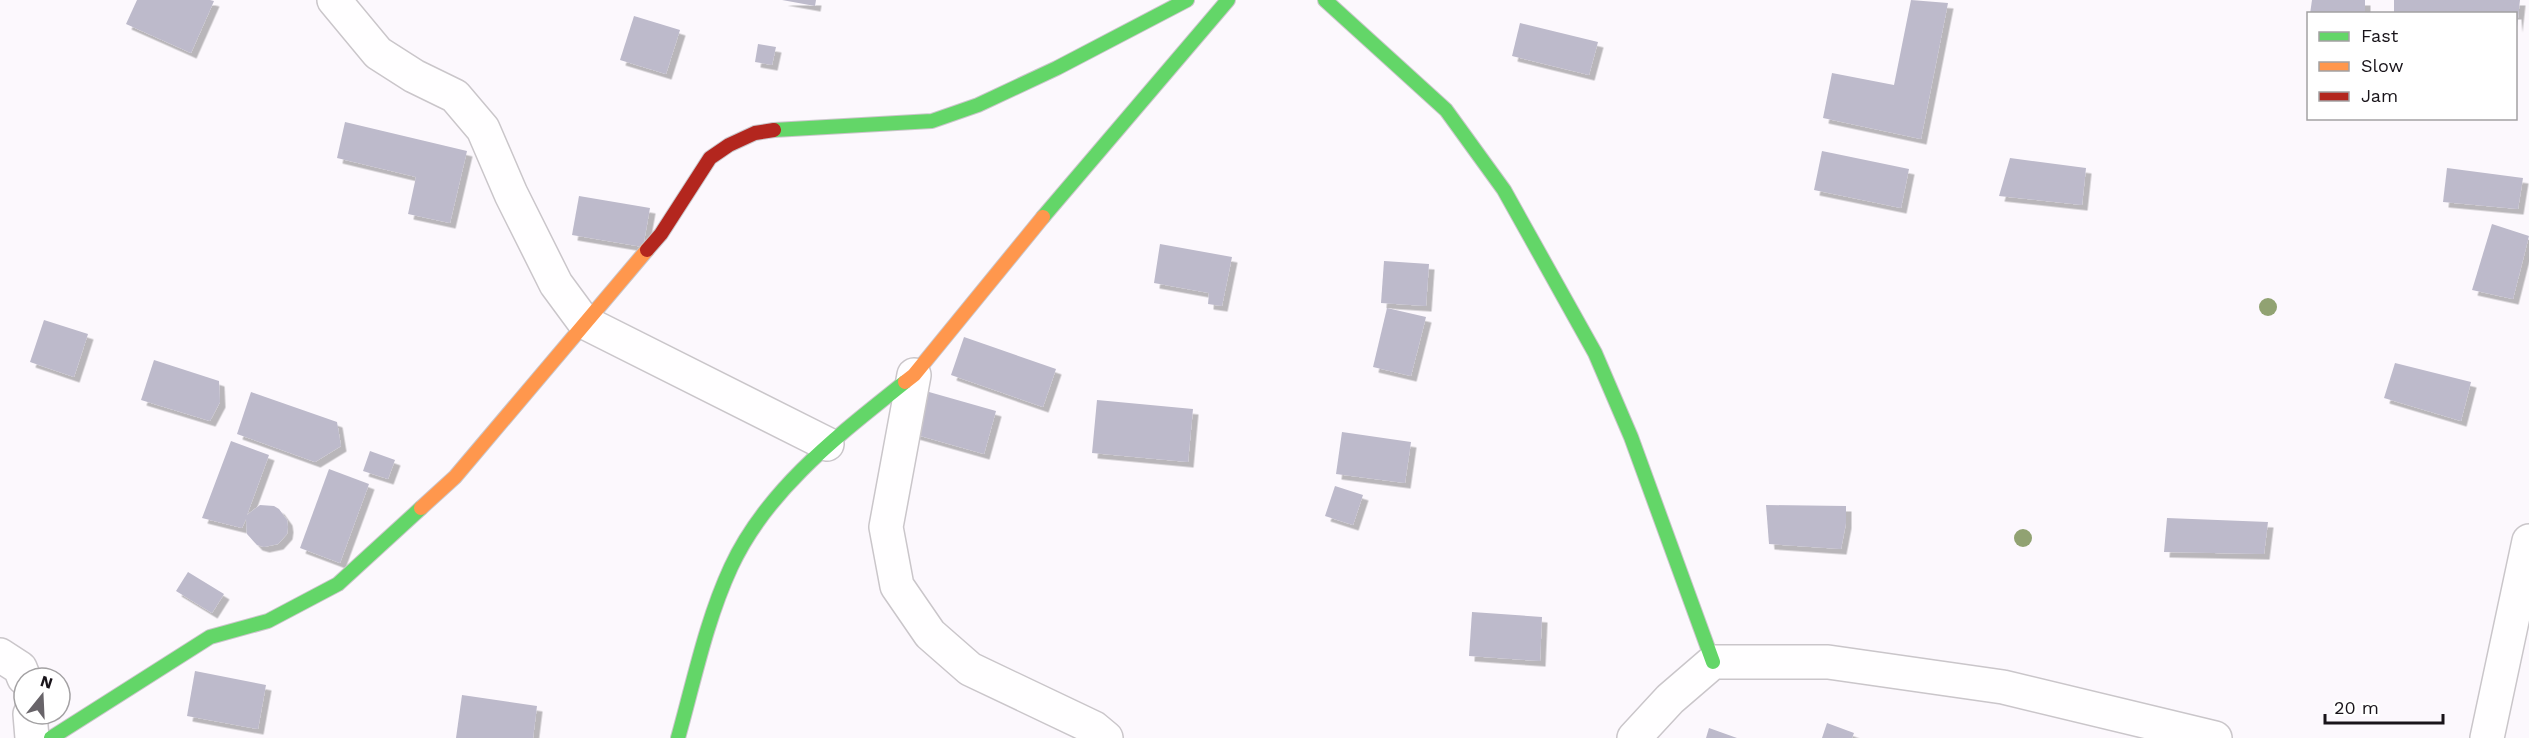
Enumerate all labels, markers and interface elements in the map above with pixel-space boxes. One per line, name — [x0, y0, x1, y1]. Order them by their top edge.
legend — [2307, 12, 2517, 120]
text: Fast — [2361, 25, 2399, 46]
text: Slow — [2361, 55, 2404, 76]
text: Jam — [2361, 85, 2398, 106]
north arrow — [12, 666, 72, 726]
text: N — [38, 671, 55, 693]
scale bar — [2325, 687, 2444, 725]
text: 20 m — [2334, 697, 2379, 718]

